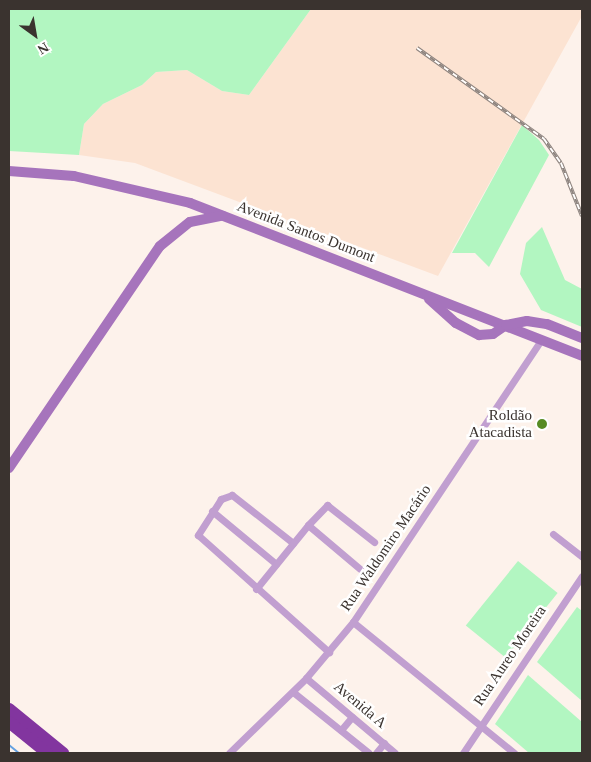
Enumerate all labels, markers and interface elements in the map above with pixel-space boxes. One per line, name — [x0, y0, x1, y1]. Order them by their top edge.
north arrow — [10, 10, 60, 60]
text: N — [35, 39, 51, 57]
street label: Avenida Santos Dumont — [234, 197, 378, 267]
place label: Roldão Atacadista — [469, 406, 532, 441]
marker: Roldão Atacadista — [536, 418, 548, 430]
street label: Rua Waldomiro Macário — [337, 481, 435, 615]
street label: Rua Aureo Moreira — [470, 602, 550, 710]
street label: Avenida A — [330, 677, 390, 733]

